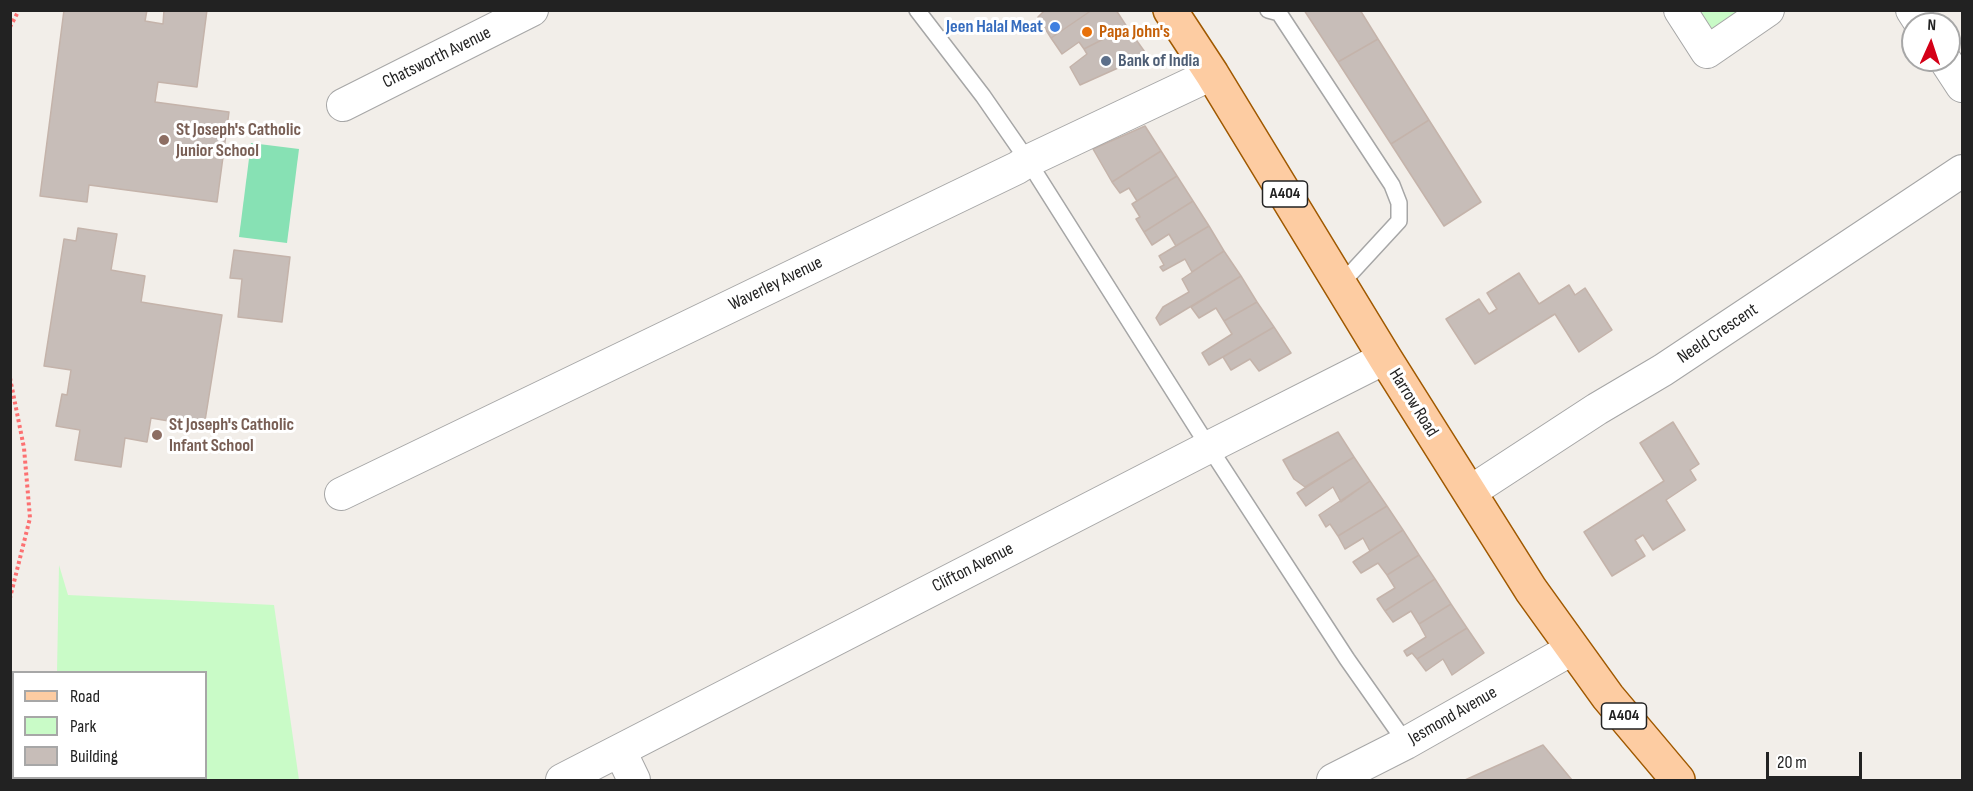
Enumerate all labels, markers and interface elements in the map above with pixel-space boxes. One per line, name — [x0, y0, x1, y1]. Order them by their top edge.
north arrow — [1901, 12, 1961, 72]
place label: Jeen Halal Meat — [946, 16, 1043, 38]
text: N — [1927, 16, 1937, 35]
marker: Jeen Halal Meat — [1048, 20, 1062, 34]
place label: Papa John's — [1099, 21, 1170, 43]
street label: Chatsworth Avenue — [379, 22, 495, 94]
marker: Papa John's — [1080, 25, 1094, 39]
place label: Bank of India — [1118, 50, 1200, 72]
marker: Bank of India — [1099, 54, 1113, 68]
place label: St Joseph's Catholic Junior School — [176, 119, 301, 162]
marker: St Joseph's Catholic Junior School — [157, 133, 171, 147]
road number: A404 — [1262, 181, 1308, 207]
street label: Waverley Avenue — [726, 252, 826, 316]
street label: Neeld Crescent — [1674, 299, 1762, 369]
street label: Harrow Road — [1384, 365, 1442, 441]
place label: St Joseph's Catholic Infant School — [169, 414, 294, 456]
marker: St Joseph's Catholic Infant School — [150, 428, 164, 442]
street label: Clifton Avenue — [929, 538, 1017, 598]
legend — [12, 671, 207, 779]
street label: Jesmond Avenue — [1405, 682, 1501, 750]
text: Road — [70, 686, 100, 707]
road number: A404 — [1602, 703, 1646, 729]
text: Park — [70, 716, 96, 737]
scale bar — [1769, 740, 1865, 778]
text: Building — [70, 746, 118, 767]
text: 20 m — [1777, 752, 1807, 773]

